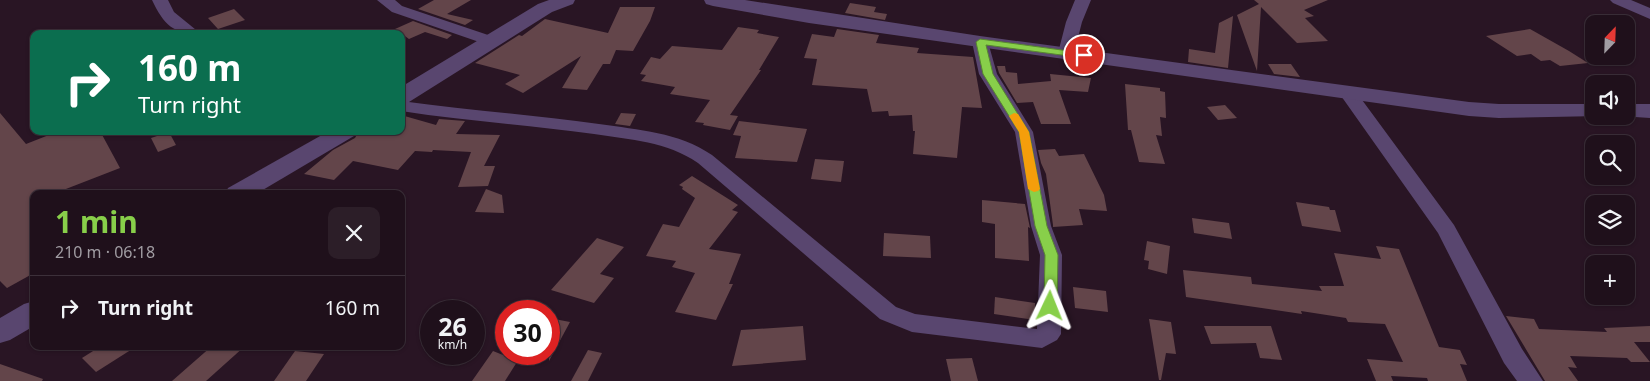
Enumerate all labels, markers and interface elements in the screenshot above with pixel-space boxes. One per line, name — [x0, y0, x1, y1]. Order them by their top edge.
north arrow — [1585, 15, 1635, 65]
map controls — [1585, 15, 1635, 305]
pin — [1063, 34, 1105, 76]
icon: arrive — [1070, 41, 1098, 69]
text: 160 m — [138, 44, 241, 91]
icon: right — [55, 50, 120, 115]
button: sound — [1585, 75, 1635, 125]
text: Turn right — [138, 89, 241, 119]
button: search — [1585, 135, 1635, 185]
button: layers — [1585, 195, 1635, 245]
text: 1 min — [55, 201, 138, 242]
button: close — [328, 207, 380, 259]
text: 210 m · 06:18 — [55, 241, 155, 263]
button: + — [1585, 255, 1635, 305]
position arrow — [1023, 279, 1075, 331]
icon: right — [55, 294, 83, 322]
text: Turn right — [98, 295, 193, 321]
text: 160 m — [325, 295, 380, 321]
speed limit sign: 30 — [495, 300, 560, 365]
text: 26 — [438, 309, 467, 343]
text: km/h — [438, 336, 467, 353]

